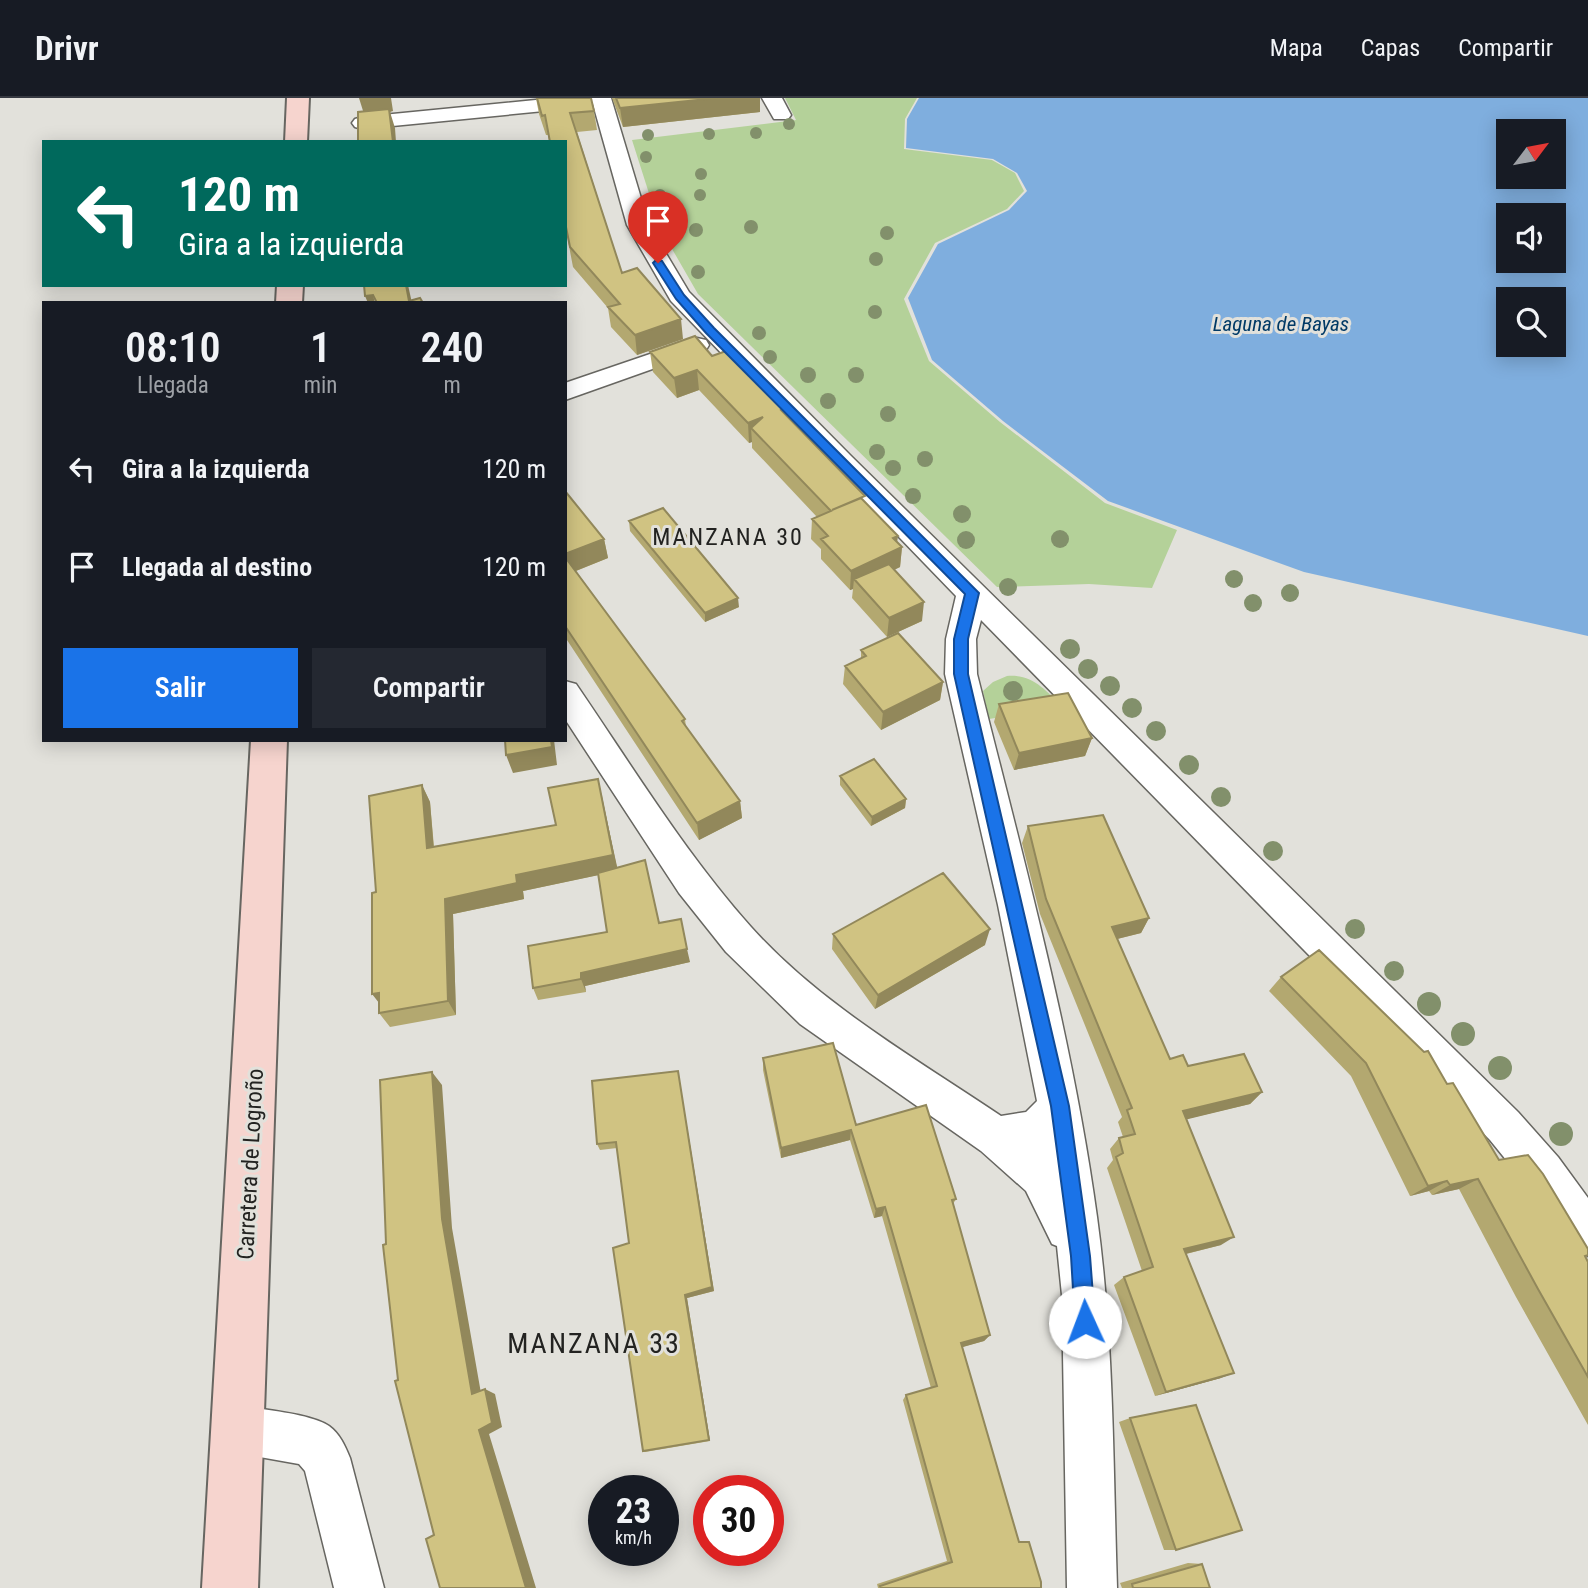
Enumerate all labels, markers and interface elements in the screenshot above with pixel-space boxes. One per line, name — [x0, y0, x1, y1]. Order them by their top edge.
text: Drivr — [35, 29, 99, 68]
text: Mapa — [1270, 34, 1323, 62]
text: Capas — [1361, 34, 1420, 62]
text: Compartir — [1458, 34, 1553, 62]
north arrow — [1496, 119, 1566, 189]
map controls — [1496, 119, 1566, 357]
text: 120 m — [178, 166, 300, 223]
icon: left — [63, 168, 154, 259]
pin — [628, 191, 688, 263]
icon: arrive — [639, 202, 677, 240]
button: sound — [1496, 203, 1566, 273]
text: Gira a la izquierda — [178, 225, 404, 263]
button: search — [1496, 287, 1566, 357]
water label: Laguna de Bayas — [1213, 312, 1349, 336]
text: 08:10 — [125, 323, 221, 372]
text: 1 — [310, 323, 331, 372]
text: 240 — [421, 323, 484, 372]
text: Llegada — [137, 372, 209, 399]
text: min — [304, 372, 337, 399]
text: m — [444, 372, 461, 399]
icon: left — [63, 450, 101, 488]
text: Gira a la izquierda — [122, 454, 310, 484]
text: 120 m — [482, 454, 546, 484]
district label: MANZANA 30 — [652, 523, 804, 551]
icon: arrive — [63, 548, 101, 586]
text: Llegada al destino — [122, 552, 312, 582]
text: 120 m — [482, 552, 546, 582]
button: Salir — [63, 648, 298, 728]
button: Compartir — [312, 648, 546, 728]
street label: Carretera de Logroño — [232, 1068, 269, 1260]
position arrow — [1048, 1285, 1122, 1359]
district label: MANZANA 33 — [507, 1327, 681, 1360]
speed limit sign: 30 — [693, 1475, 784, 1566]
text: 23 — [616, 1491, 651, 1532]
text: km/h — [615, 1527, 652, 1548]

